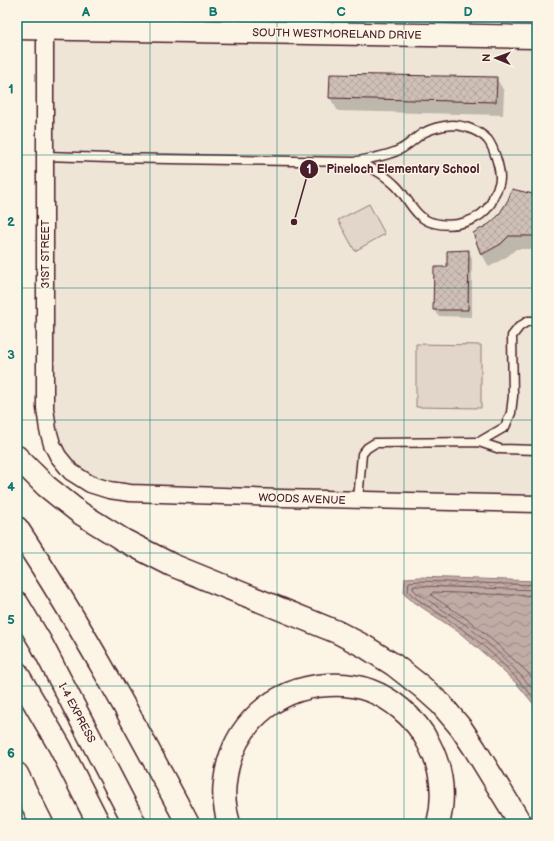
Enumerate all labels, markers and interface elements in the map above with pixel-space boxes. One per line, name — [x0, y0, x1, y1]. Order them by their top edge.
text: A — [81, 4, 90, 20]
text: B — [208, 4, 218, 20]
text: C — [336, 4, 346, 20]
text: D — [463, 4, 473, 20]
street label: SOUTH WESTMORELAND DRIVE — [252, 26, 422, 42]
north arrow — [476, 38, 516, 78]
text: N — [480, 54, 493, 62]
text: 1 — [8, 81, 14, 97]
callout: Pineloch Elementary School — [299, 157, 488, 181]
text: 1 — [306, 162, 312, 177]
text: Pineloch Elementary School — [326, 162, 480, 177]
text: 2 — [7, 214, 15, 230]
street label: 31ST STREET — [39, 219, 52, 288]
text: 3 — [7, 347, 15, 363]
text: 4 — [7, 479, 15, 495]
street label: WOODS AVENUE — [258, 491, 346, 507]
text: 5 — [7, 612, 15, 628]
street label: I-4 EXPRESS — [56, 681, 98, 745]
text: 6 — [7, 745, 15, 761]

